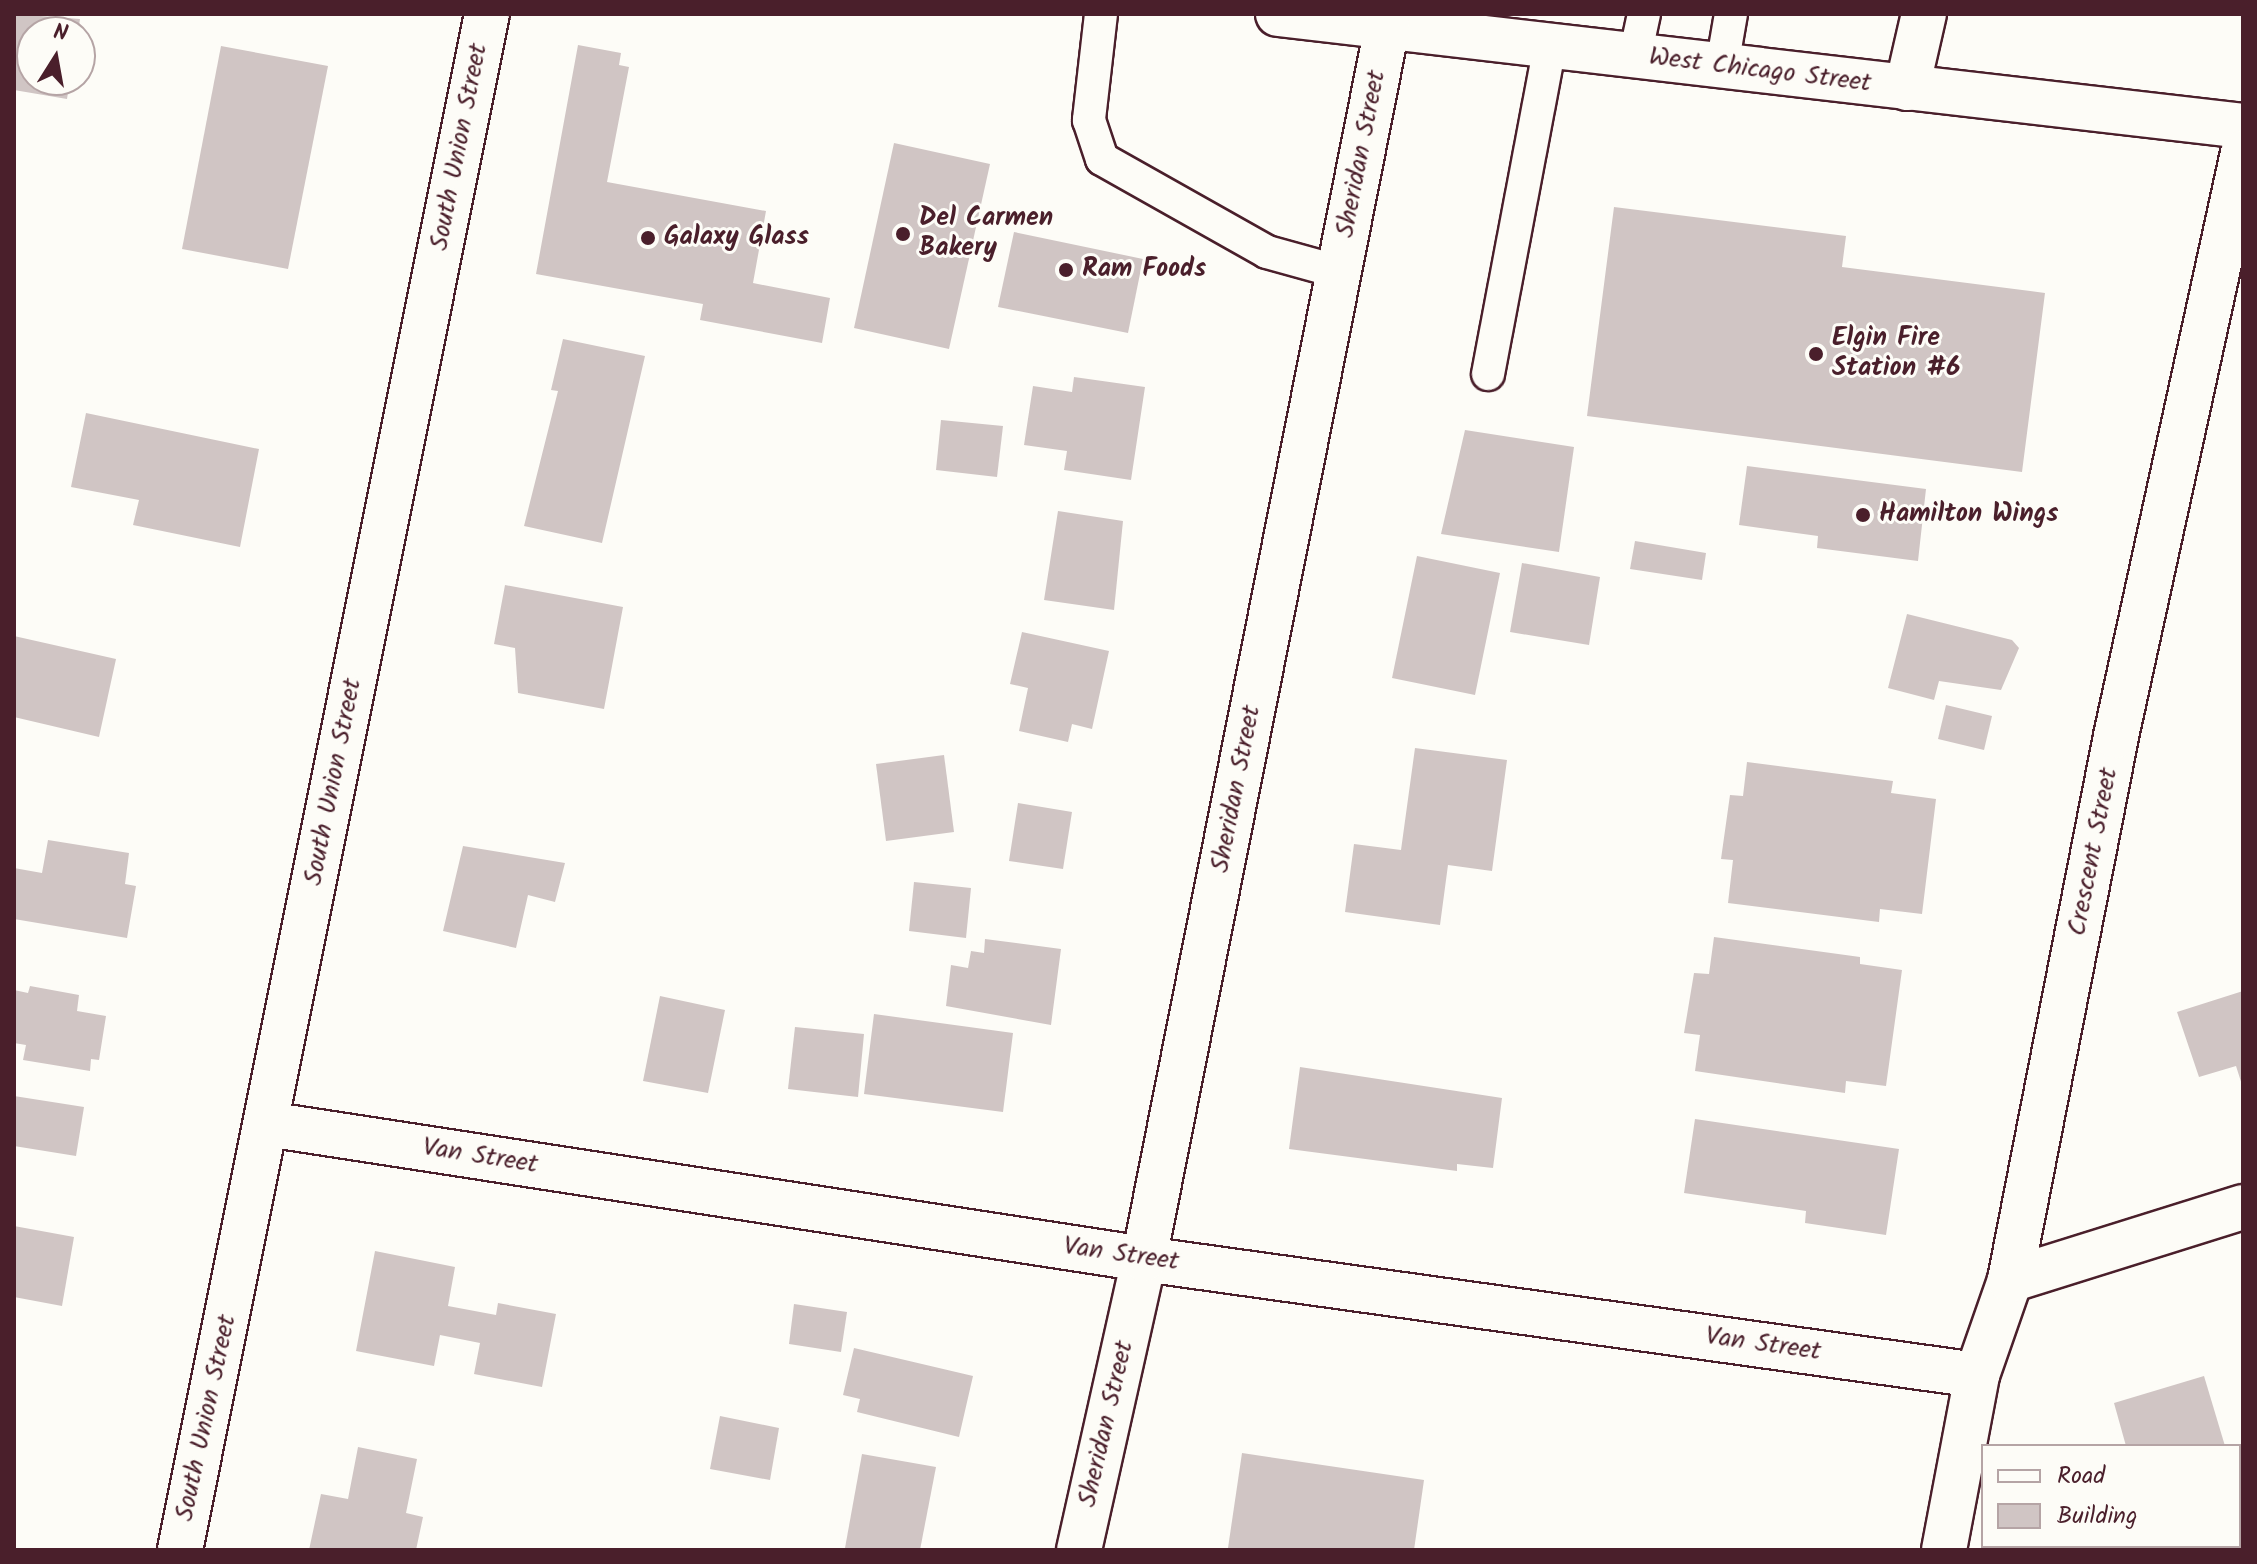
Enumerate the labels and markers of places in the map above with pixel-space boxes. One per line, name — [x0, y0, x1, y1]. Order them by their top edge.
place label: Del Carmen Bakery — [919, 203, 1053, 264]
place label: Galaxy Glass — [664, 222, 809, 254]
marker: Del Carmen Bakery — [894, 225, 912, 243]
marker: Galaxy Glass — [639, 229, 657, 247]
place label: Ram Foods — [1082, 254, 1206, 286]
marker: Ram Foods — [1057, 261, 1075, 279]
place label: Elgin Fire Station #6 — [1832, 323, 1960, 384]
marker: Elgin Fire Station #6 — [1807, 345, 1825, 363]
place label: Hamilton Wings — [1879, 499, 2058, 531]
marker: Hamilton Wings — [1854, 506, 1872, 524]

